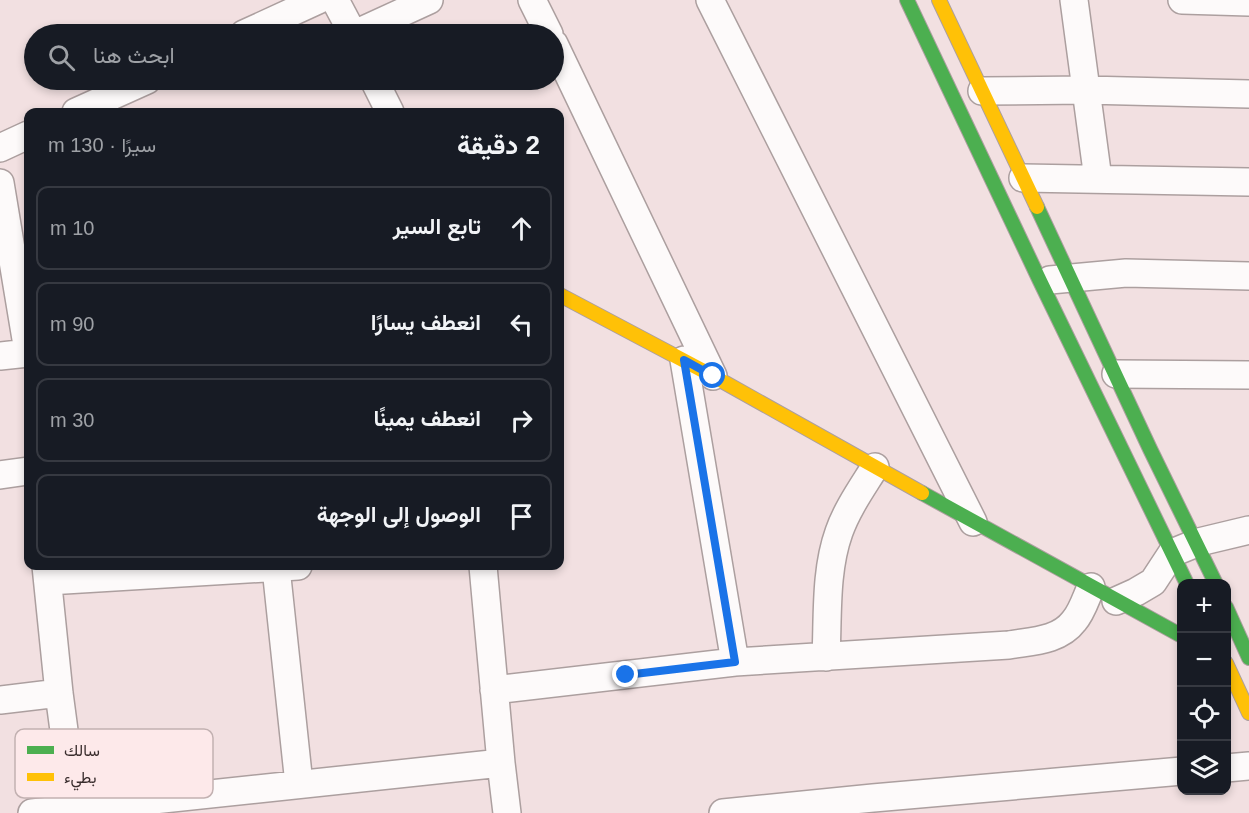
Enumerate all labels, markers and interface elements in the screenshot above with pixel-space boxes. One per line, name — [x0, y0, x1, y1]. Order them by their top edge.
search box — [24, 24, 564, 90]
icon: search — [45, 41, 78, 74]
text: ابحث هنا — [93, 43, 175, 68]
text: 2 دقيقة — [457, 130, 540, 160]
text: سيرًا · 130 m — [48, 134, 156, 156]
icon: ahead — [505, 212, 538, 245]
text: تابع السير — [393, 214, 481, 239]
text: 10 m — [50, 217, 94, 239]
icon: left — [505, 308, 538, 341]
text: انعطف يسارًا — [371, 310, 481, 335]
text: 90 m — [50, 313, 94, 335]
route start — [699, 362, 725, 388]
icon: right — [505, 404, 538, 437]
text: انعطف يمينًا — [373, 406, 481, 431]
text: 30 m — [50, 409, 94, 431]
icon: arrive — [505, 500, 538, 533]
text: الوصول إلى الوجهة — [317, 502, 481, 527]
map controls — [1177, 579, 1231, 795]
button: + — [1177, 579, 1231, 633]
button: − — [1177, 633, 1231, 687]
route end — [612, 661, 638, 687]
button: locate — [1177, 687, 1231, 741]
legend — [15, 729, 213, 798]
button: layers — [1177, 741, 1231, 795]
text: سالك — [64, 742, 100, 759]
text: بطيء — [64, 769, 96, 791]

